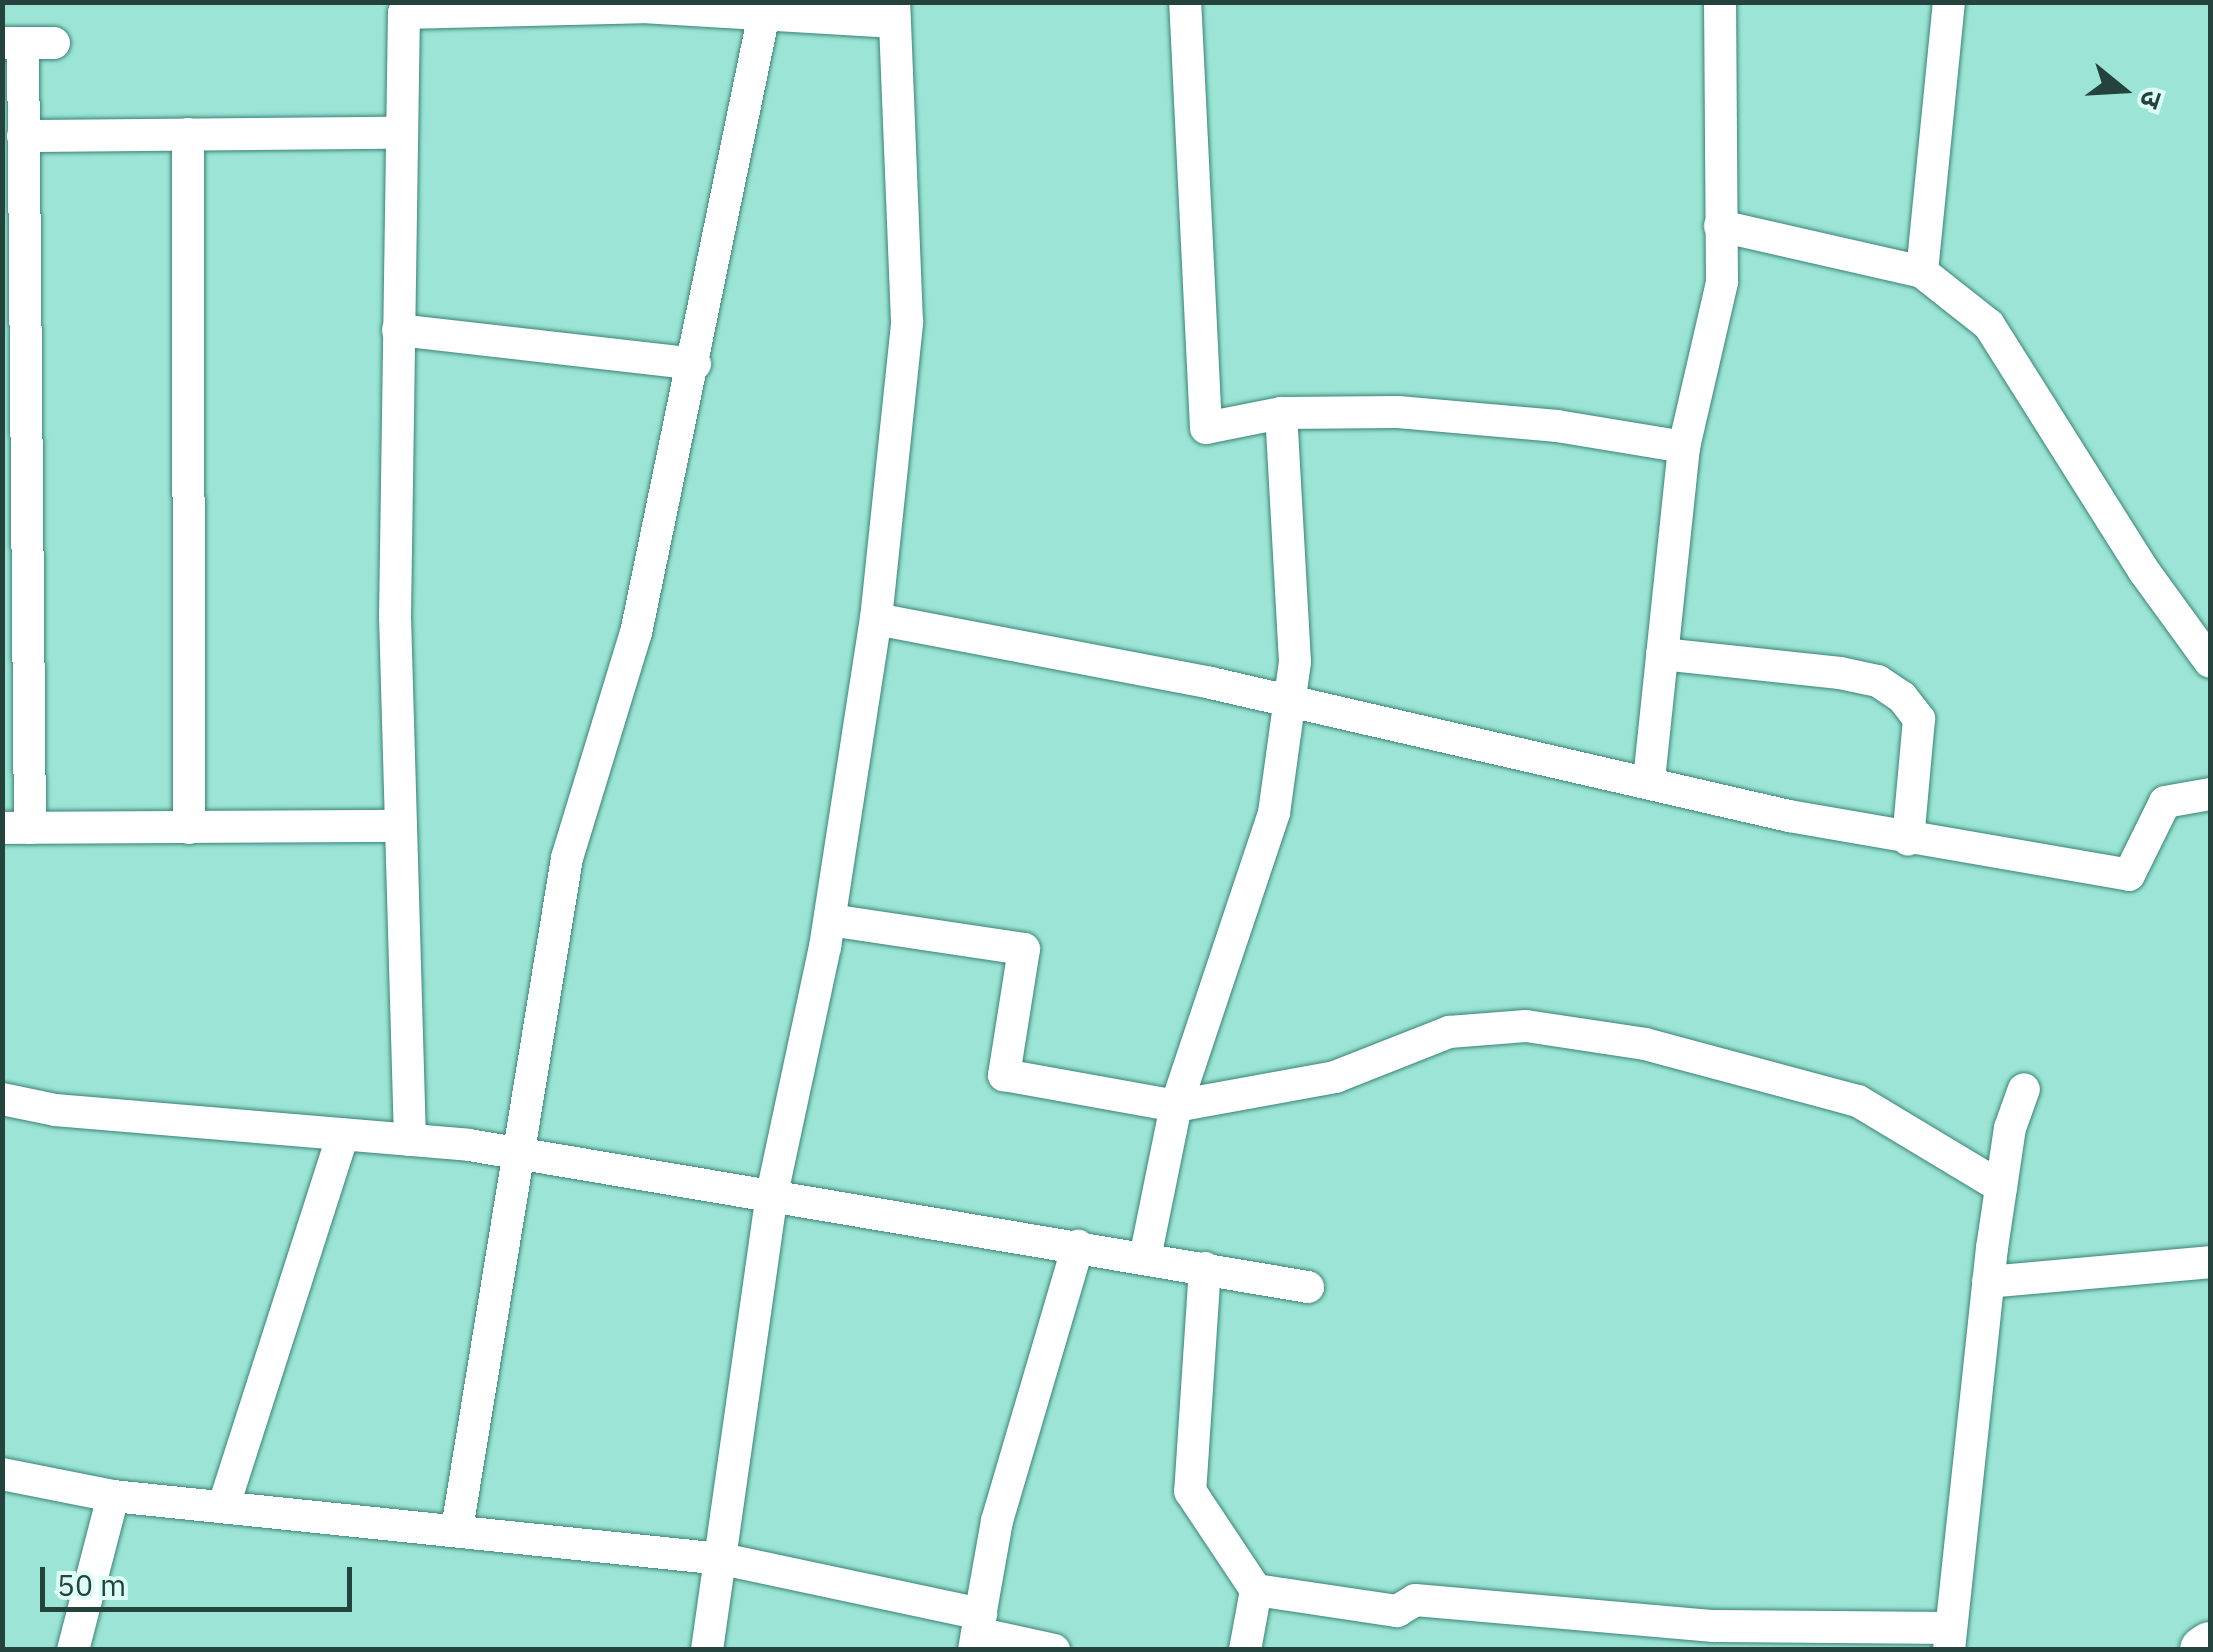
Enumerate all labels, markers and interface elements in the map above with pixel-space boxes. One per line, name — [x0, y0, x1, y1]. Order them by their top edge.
north arrow — [2073, 40, 2173, 140]
text: उ — [2132, 86, 2172, 113]
scale bar — [45, 1547, 358, 1609]
text: 50 m — [57, 1565, 126, 1604]

